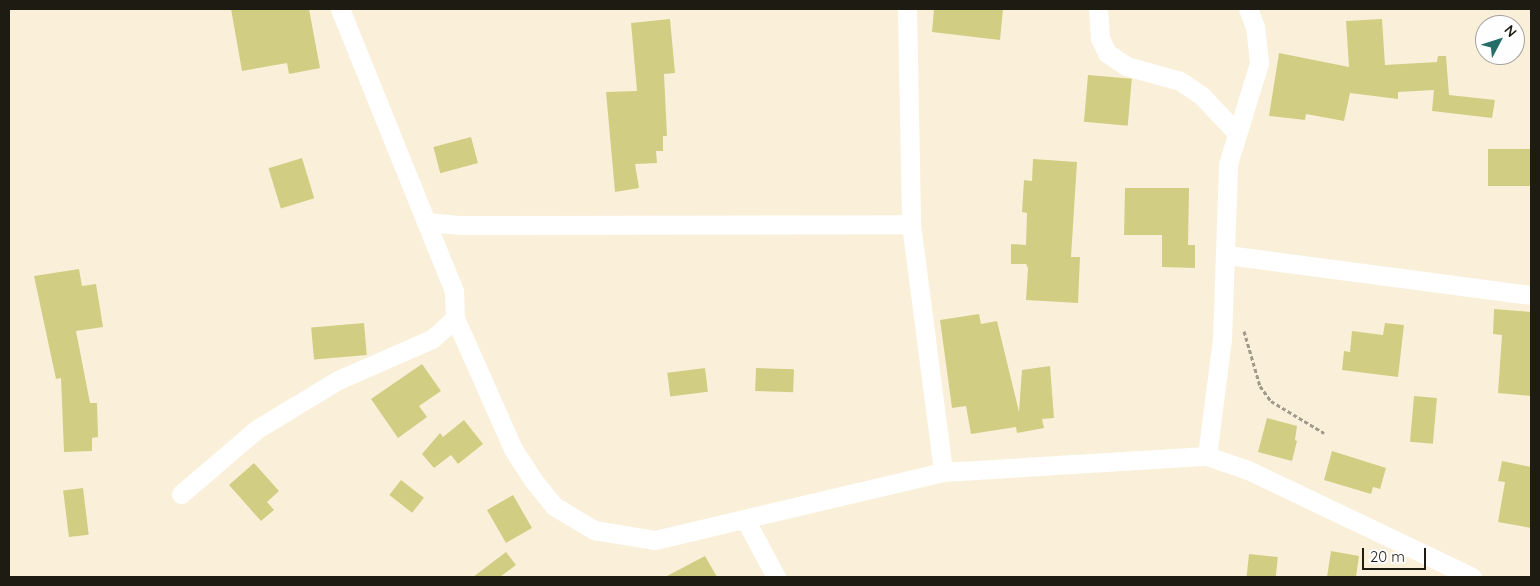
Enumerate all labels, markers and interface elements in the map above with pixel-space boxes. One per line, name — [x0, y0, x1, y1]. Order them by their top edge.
north arrow — [1475, 15, 1525, 65]
text: N — [1501, 21, 1521, 41]
scale bar — [1365, 538, 1429, 570]
text: 20 m — [1370, 547, 1405, 566]

